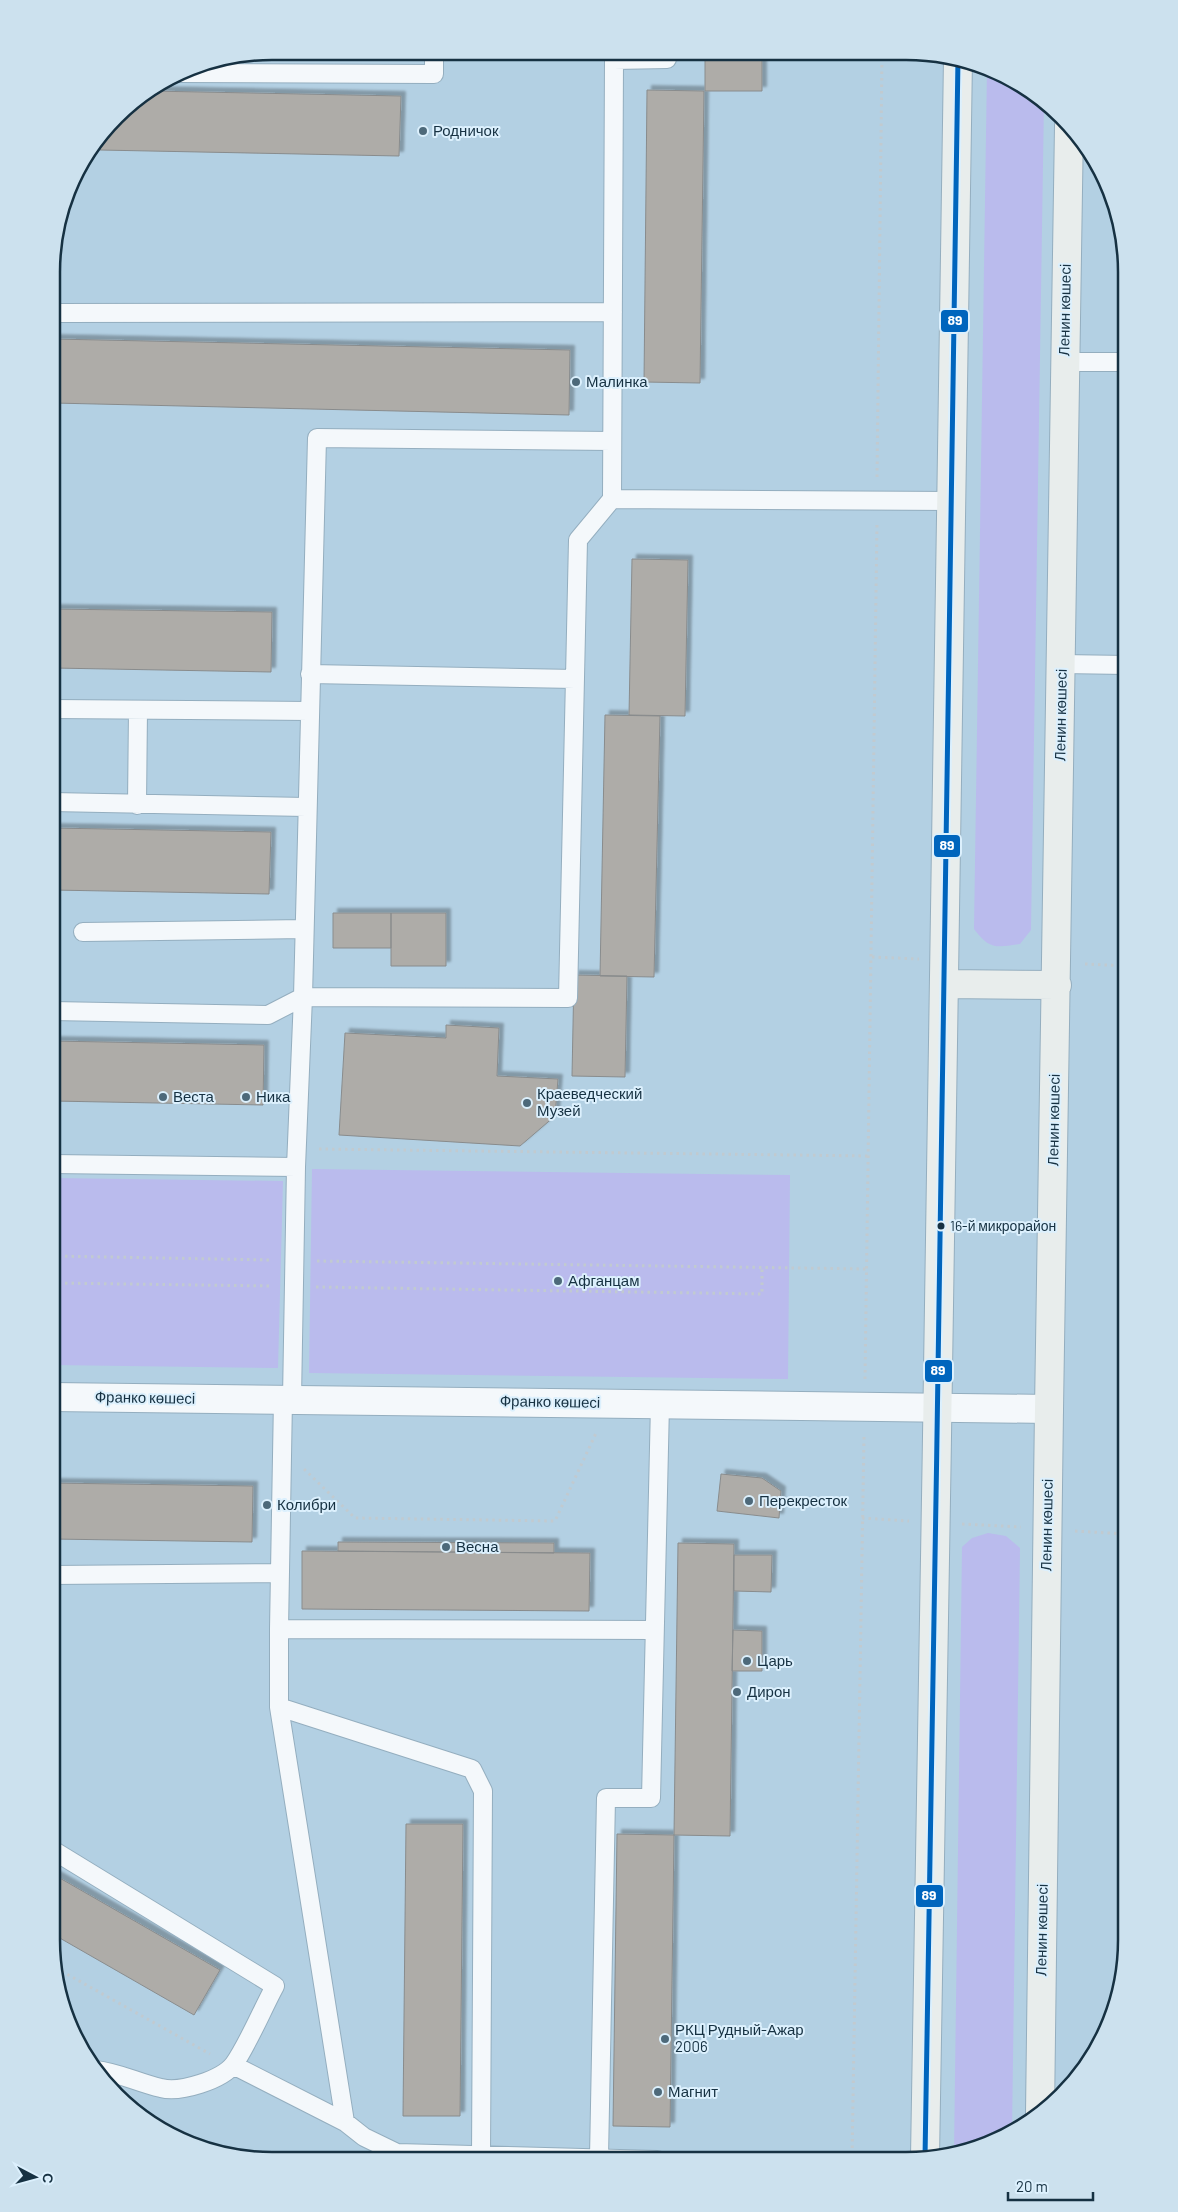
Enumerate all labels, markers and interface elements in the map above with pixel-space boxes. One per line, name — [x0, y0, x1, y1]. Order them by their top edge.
place label: Родничок — [433, 121, 499, 139]
marker: Родничок — [417, 125, 429, 137]
street label: Ленин көшесі — [1054, 264, 1074, 356]
line badge: 89 — [940, 309, 969, 333]
text: 89 — [947, 311, 963, 328]
place label: Малинка — [586, 372, 648, 390]
marker: Малинка — [570, 376, 582, 388]
street label: Ленин көшесі — [1050, 669, 1070, 761]
line badge: 89 — [933, 834, 961, 858]
text: 89 — [939, 836, 955, 853]
street label: Ленин көшесі — [1043, 1074, 1063, 1166]
place label: Краеведческий Музей — [537, 1084, 642, 1119]
place label: Веста — [173, 1087, 215, 1105]
place label: Ника — [256, 1087, 291, 1105]
marker: Веста — [157, 1091, 169, 1103]
marker: Ника — [240, 1091, 252, 1103]
marker: Краеведческий Музей — [521, 1097, 533, 1109]
place label: 16-й микрорайон — [950, 1217, 1056, 1234]
marker: 16-й микрорайон — [936, 1221, 946, 1231]
place label: Афганцам — [568, 1271, 640, 1289]
marker: Афганцам — [552, 1275, 564, 1287]
line badge: 89 — [924, 1359, 953, 1383]
text: 89 — [930, 1361, 946, 1378]
street label: Франко көшесі — [95, 1387, 195, 1407]
street label: Франко көшесі — [500, 1391, 600, 1411]
street label: Ленин көшесі — [1036, 1479, 1056, 1571]
place label: Перекресток — [759, 1491, 848, 1509]
place label: Колибри — [277, 1495, 336, 1513]
marker: Перекресток — [743, 1495, 755, 1507]
marker: Колибри — [261, 1499, 273, 1511]
place label: Весна — [456, 1537, 499, 1555]
marker: Весна — [440, 1541, 452, 1553]
place label: Царь — [757, 1651, 793, 1669]
marker: Царь — [741, 1655, 753, 1667]
place label: Дирон — [747, 1682, 791, 1700]
marker: Дирон — [731, 1686, 743, 1698]
line badge: 89 — [915, 1884, 944, 1908]
street label: Ленин көшесі — [1031, 1884, 1051, 1976]
text: 89 — [921, 1886, 937, 1903]
place label: РКЦ Рудный-Ажар 2006 — [675, 2020, 804, 2055]
marker: РКЦ Рудный-Ажар 2006 — [659, 2033, 671, 2045]
place label: Магнит — [668, 2082, 718, 2100]
marker: Магнит — [652, 2086, 664, 2098]
north arrow — [10, 2152, 60, 2202]
scale bar — [1008, 2170, 1093, 2202]
text: С — [39, 2172, 57, 2184]
text: 20 m — [1016, 2177, 1048, 2195]

